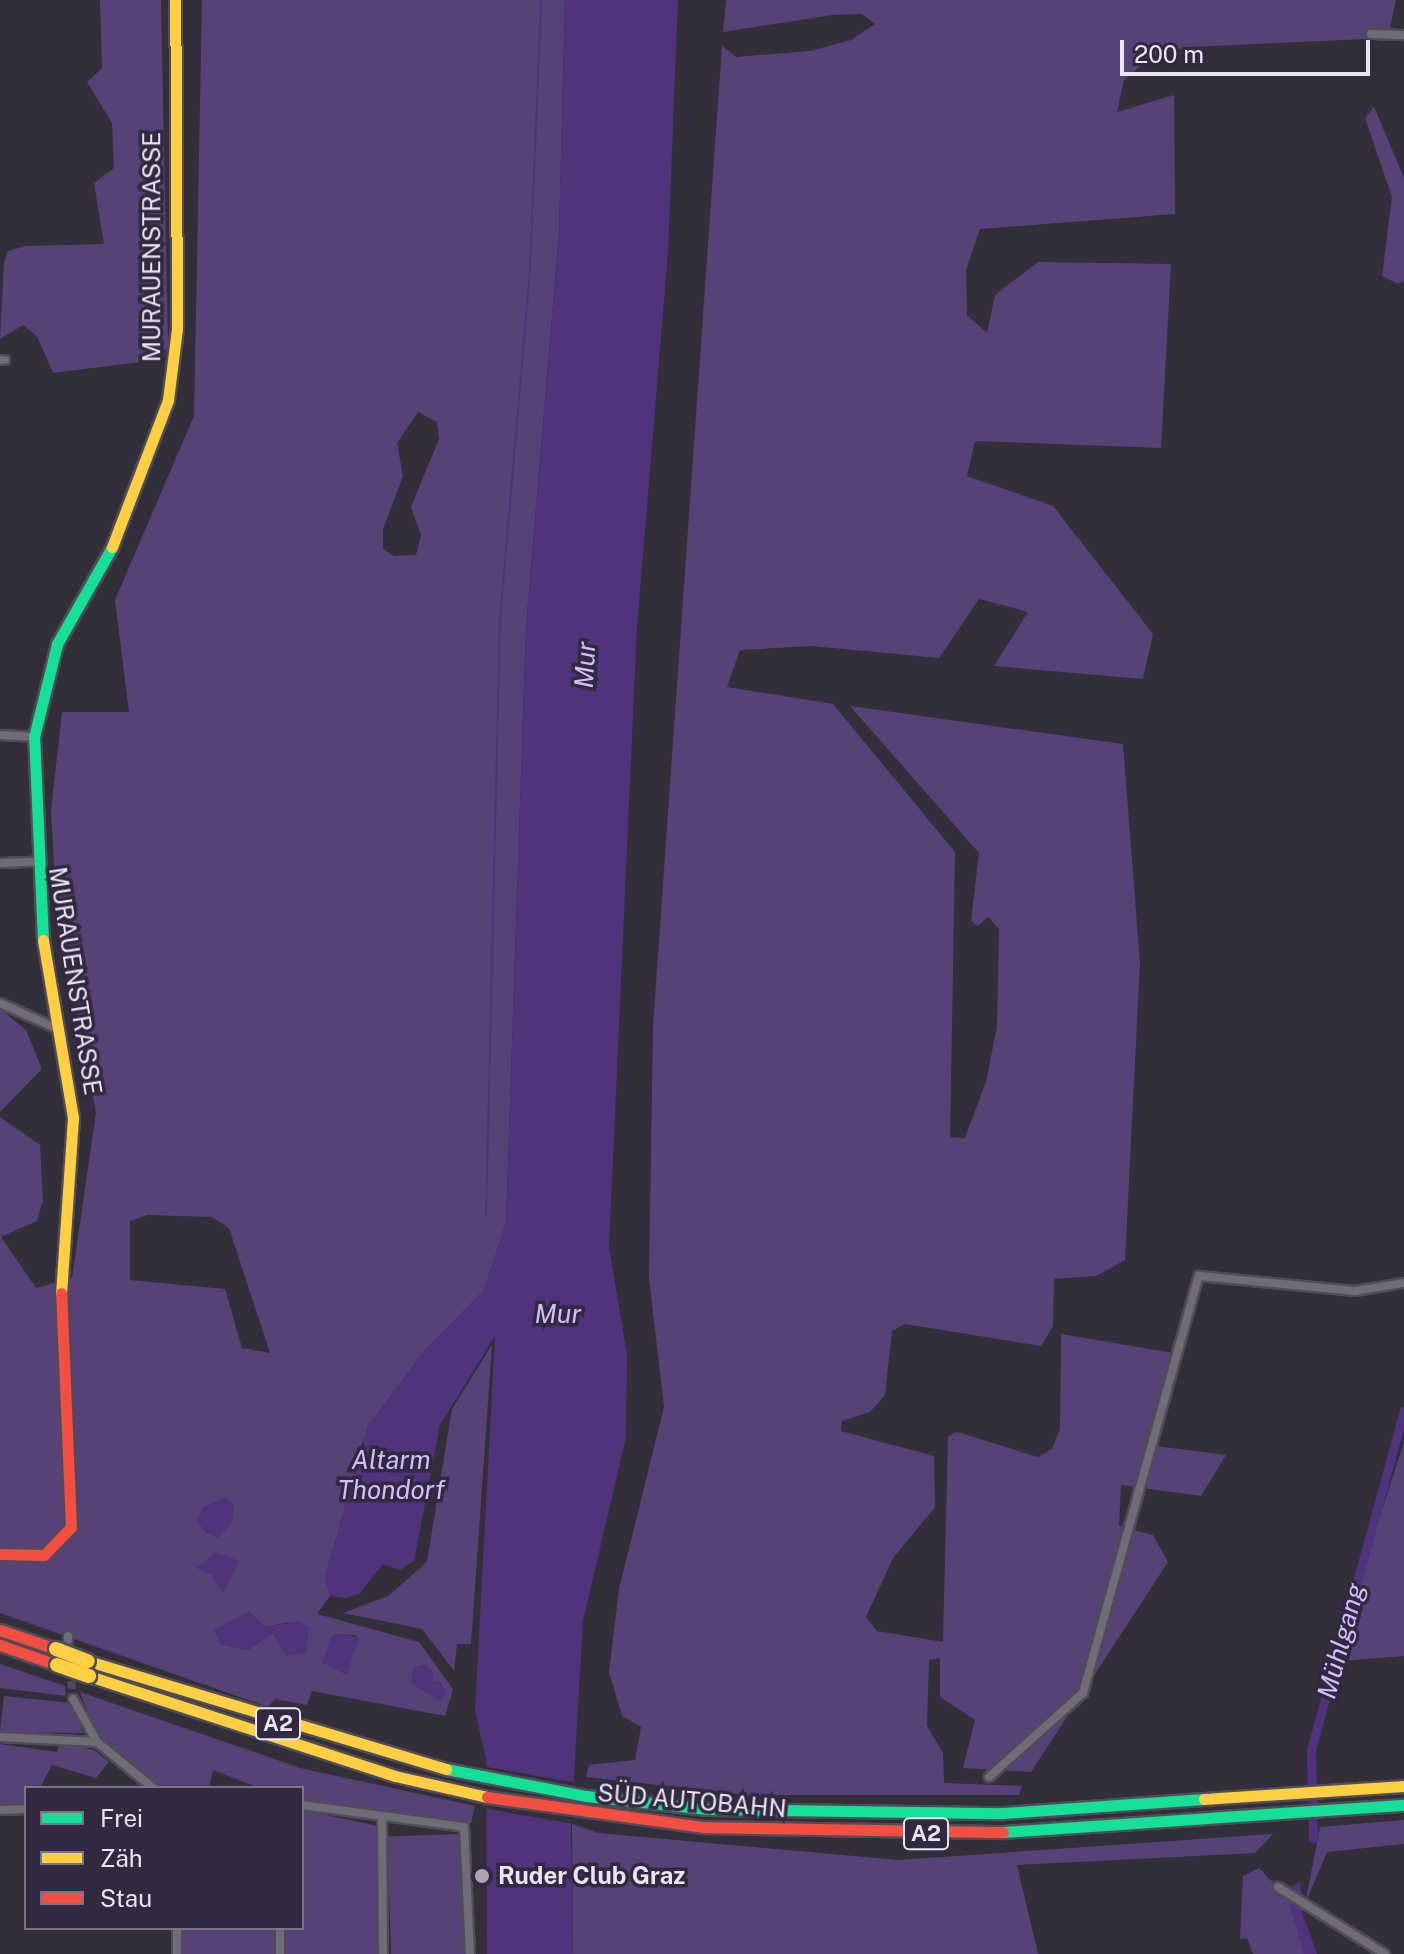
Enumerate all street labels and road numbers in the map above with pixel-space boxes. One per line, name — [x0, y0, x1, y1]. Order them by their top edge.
street label: MURAUENSTRASSE — [138, 132, 166, 362]
street label: MURAUENSTRASSE — [43, 865, 107, 1097]
road number: A2 — [254, 1706, 302, 1742]
street label: SÜD AUTOBAHN — [596, 1778, 788, 1824]
road number: A2 — [902, 1816, 950, 1852]

